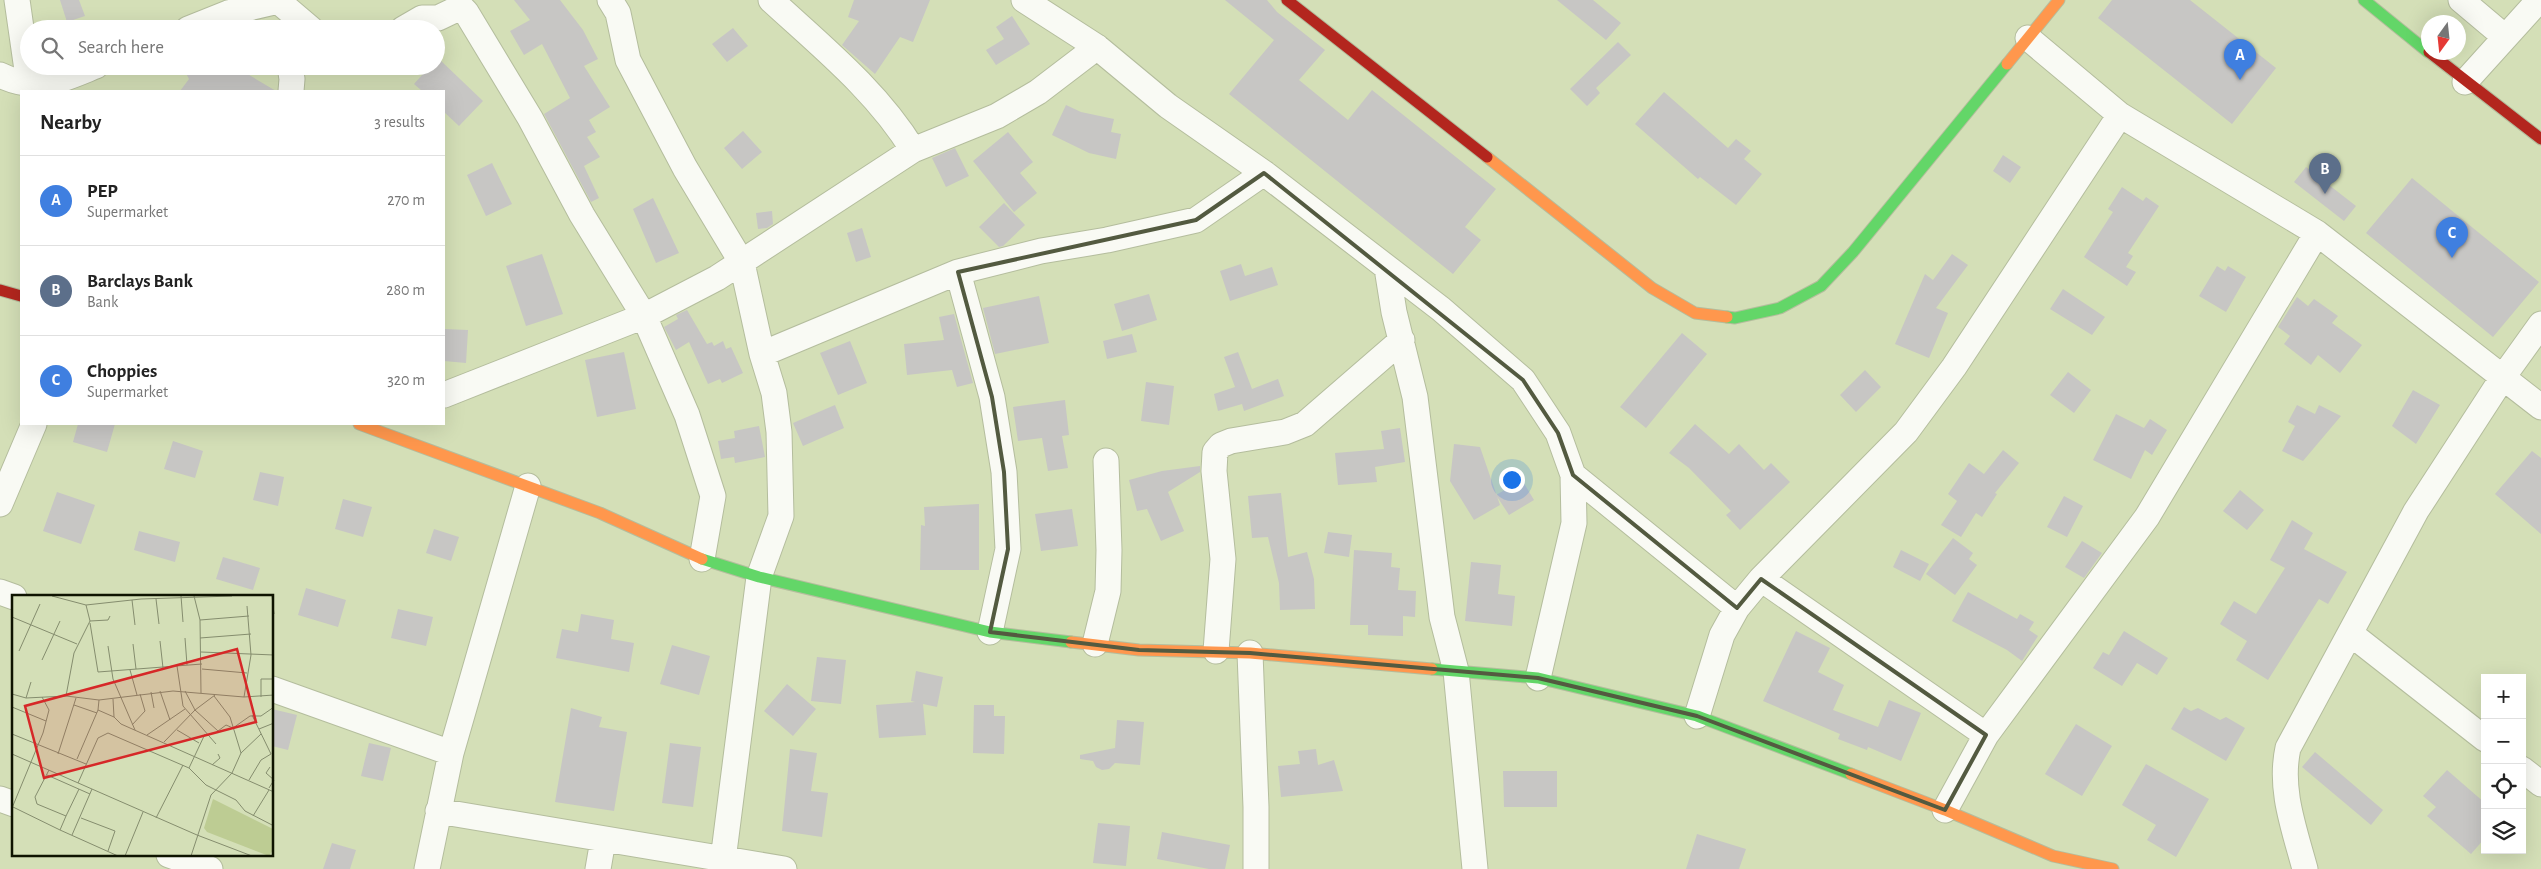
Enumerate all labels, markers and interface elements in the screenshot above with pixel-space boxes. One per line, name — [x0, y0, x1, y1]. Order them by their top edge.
north arrow — [2421, 15, 2466, 60]
search box — [20, 20, 445, 75]
icon: search — [38, 34, 66, 62]
text: Search here — [78, 38, 164, 57]
pin: A — [2224, 39, 2256, 80]
text: Nearby — [40, 112, 101, 133]
text: 3 results — [374, 114, 425, 130]
pin: B — [2309, 153, 2341, 194]
text: PEP — [87, 182, 118, 201]
text: A — [51, 192, 61, 208]
text: 270 m — [387, 192, 425, 208]
text: Supermarket — [87, 204, 168, 220]
pin: C — [2436, 217, 2468, 258]
text: Barclays Bank — [87, 272, 193, 291]
text: B — [51, 282, 61, 298]
text: 280 m — [386, 282, 425, 298]
text: Bank — [87, 294, 118, 310]
text: Choppies — [87, 362, 157, 381]
text: C — [52, 372, 60, 388]
text: 320 m — [387, 372, 425, 388]
text: Supermarket — [87, 384, 168, 400]
your location — [1499, 467, 1525, 493]
inset map — [12, 595, 274, 856]
map controls — [2481, 674, 2526, 854]
button: + — [2481, 674, 2526, 719]
button: − — [2481, 719, 2526, 764]
button: locate — [2481, 764, 2526, 809]
button: layers — [2481, 809, 2526, 854]

